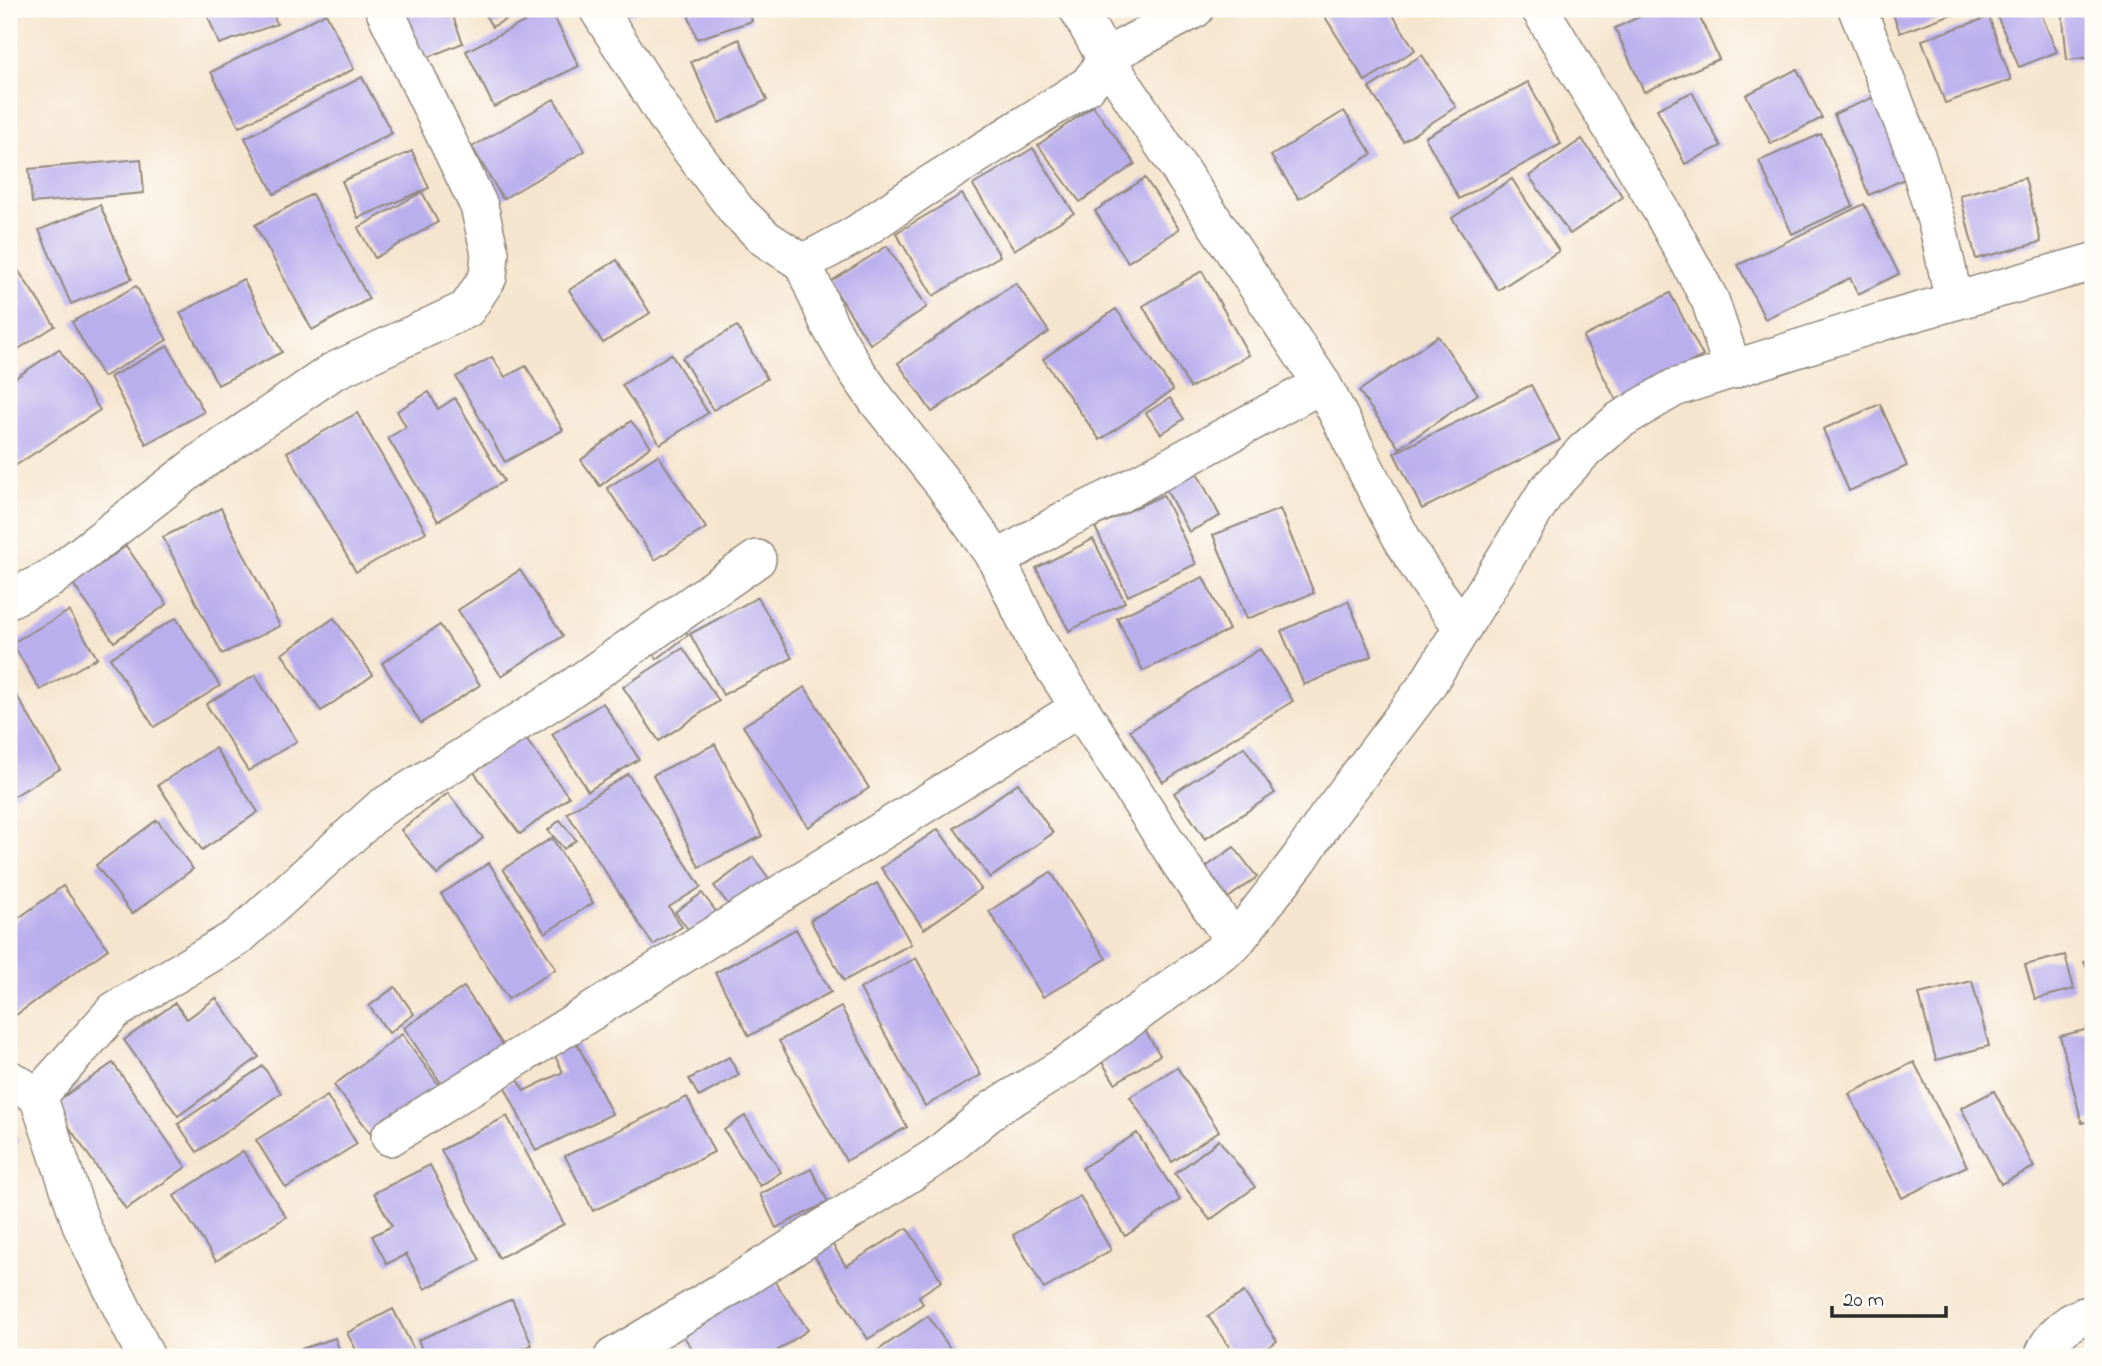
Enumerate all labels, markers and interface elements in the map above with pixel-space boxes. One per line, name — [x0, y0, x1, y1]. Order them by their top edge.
scale bar — [1832, 1275, 1946, 1319]
text: 20 m — [1843, 1286, 1884, 1316]

